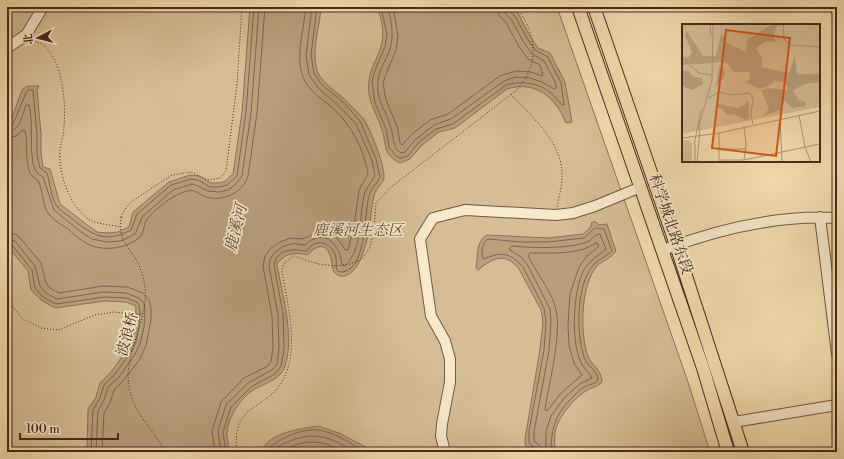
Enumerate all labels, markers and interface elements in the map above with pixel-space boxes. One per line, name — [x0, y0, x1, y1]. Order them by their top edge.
north arrow — [18, 18, 58, 58]
inset map — [682, 24, 820, 162]
text: 北 — [21, 33, 37, 45]
street label: 科学城北路东段 — [644, 171, 697, 277]
water label: 鹿溪河 — [220, 200, 252, 254]
park label: 鹿溪河生态区 — [313, 221, 405, 240]
street label: 波浪桥 — [112, 310, 142, 358]
scale bar — [20, 415, 118, 441]
text: 100 m — [26, 422, 60, 437]

